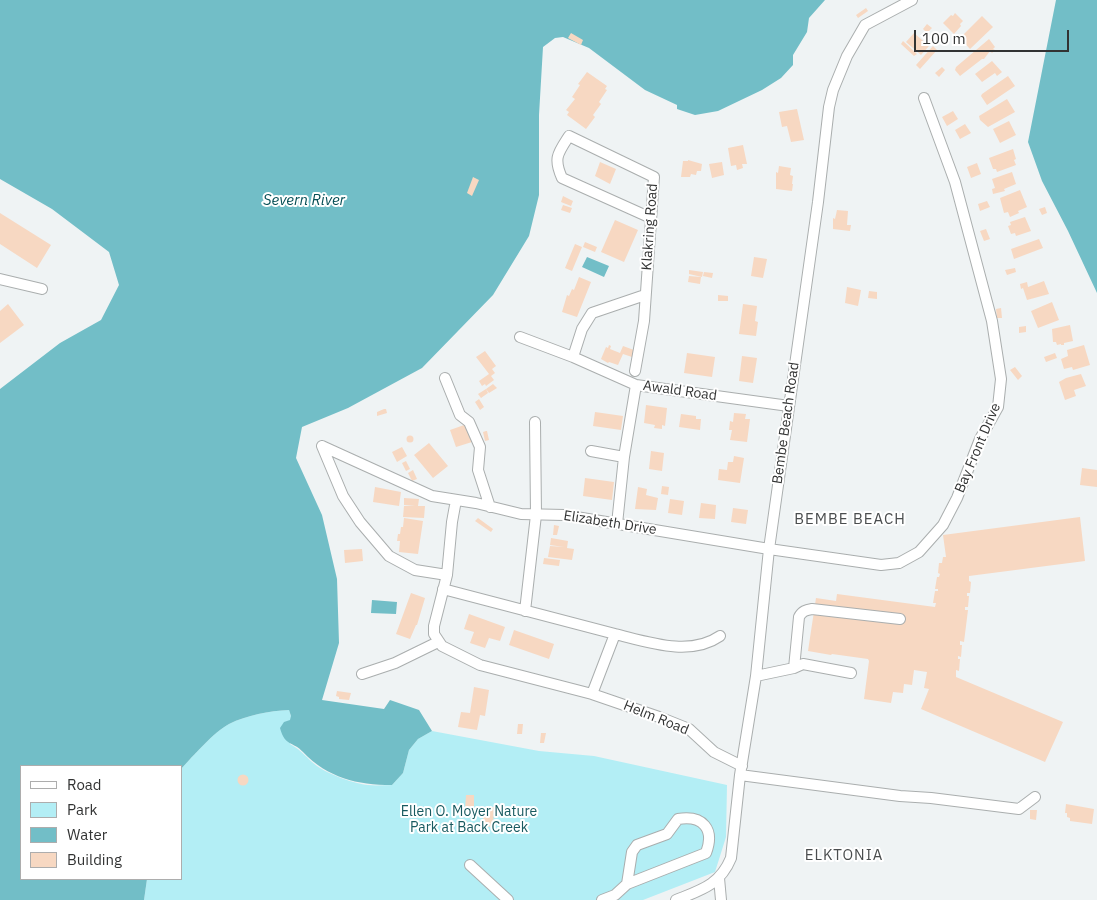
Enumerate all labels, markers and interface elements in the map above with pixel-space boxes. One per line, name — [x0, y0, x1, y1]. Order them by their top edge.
scale bar — [917, 20, 1072, 52]
text: 100 m — [922, 29, 966, 48]
street label: Klakring Road — [639, 183, 661, 271]
water label: Severn River — [263, 192, 345, 210]
street label: Bembe Beach Road — [769, 361, 803, 485]
street label: Awald Road — [642, 378, 718, 404]
street label: Bay Front Drive — [952, 401, 1004, 495]
street label: Elizabeth Drive — [562, 507, 658, 539]
district label: BEMBE BEACH — [793, 511, 907, 529]
street label: Helm Road — [621, 697, 691, 739]
legend — [20, 765, 182, 880]
text: Road — [67, 775, 102, 794]
text: Park — [67, 800, 97, 819]
park label: Ellen O. Moyer Nature Park at Back Creek — [401, 804, 537, 836]
text: Water — [67, 825, 107, 844]
district label: ELKTONIA — [804, 847, 884, 865]
text: Building — [67, 850, 122, 869]

